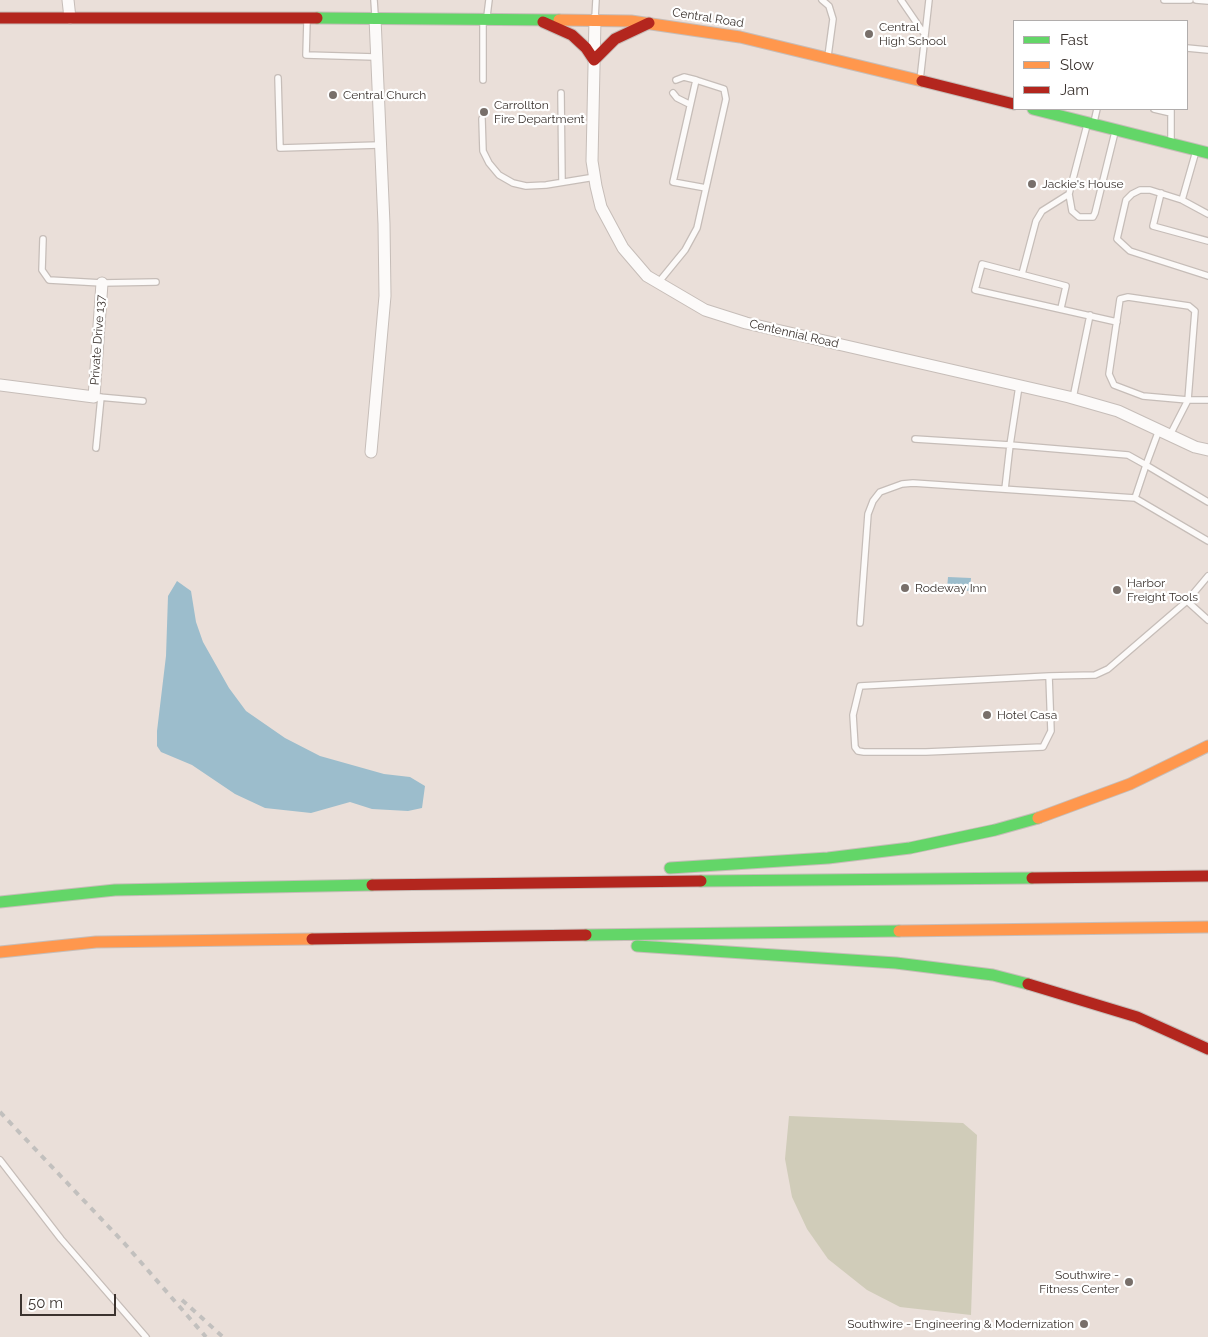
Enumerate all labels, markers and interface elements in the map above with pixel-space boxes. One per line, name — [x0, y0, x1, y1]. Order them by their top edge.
street label: Central Road — [671, 5, 745, 31]
place label: Central High School — [879, 20, 946, 48]
legend — [1013, 20, 1188, 110]
marker: Central High School — [863, 28, 875, 40]
text: Fast — [1060, 31, 1088, 49]
text: Slow — [1060, 56, 1094, 74]
text: Jam — [1060, 81, 1089, 99]
place label: Central Church — [343, 88, 426, 102]
marker: Central Church — [327, 89, 339, 101]
place label: Carrollton Fire Department — [494, 98, 585, 126]
marker: Carrollton Fire Department — [478, 106, 490, 118]
place label: Jackie's House — [1042, 177, 1124, 191]
marker: Jackie's House — [1026, 178, 1038, 190]
street label: Private Drive 137 — [88, 294, 108, 386]
street label: Centennial Road — [748, 317, 840, 351]
place label: Harbor Freight Tools — [1127, 576, 1198, 604]
place label: Rodeway Inn — [915, 581, 987, 595]
marker: Rodeway Inn — [899, 582, 911, 594]
marker: Harbor Freight Tools — [1111, 584, 1123, 596]
place label: Hotel Casa — [997, 708, 1057, 722]
marker: Hotel Casa — [981, 709, 993, 721]
place label: Southwire - Fitness Center — [1039, 1268, 1119, 1296]
marker: Southwire - Fitness Center — [1123, 1276, 1135, 1288]
scale bar — [22, 1284, 119, 1316]
text: 50 m — [28, 1294, 63, 1312]
place label: Southwire - Engineering & Modernization — [847, 1317, 1074, 1331]
marker: Southwire - Engineering & Modernization — [1078, 1318, 1090, 1330]

